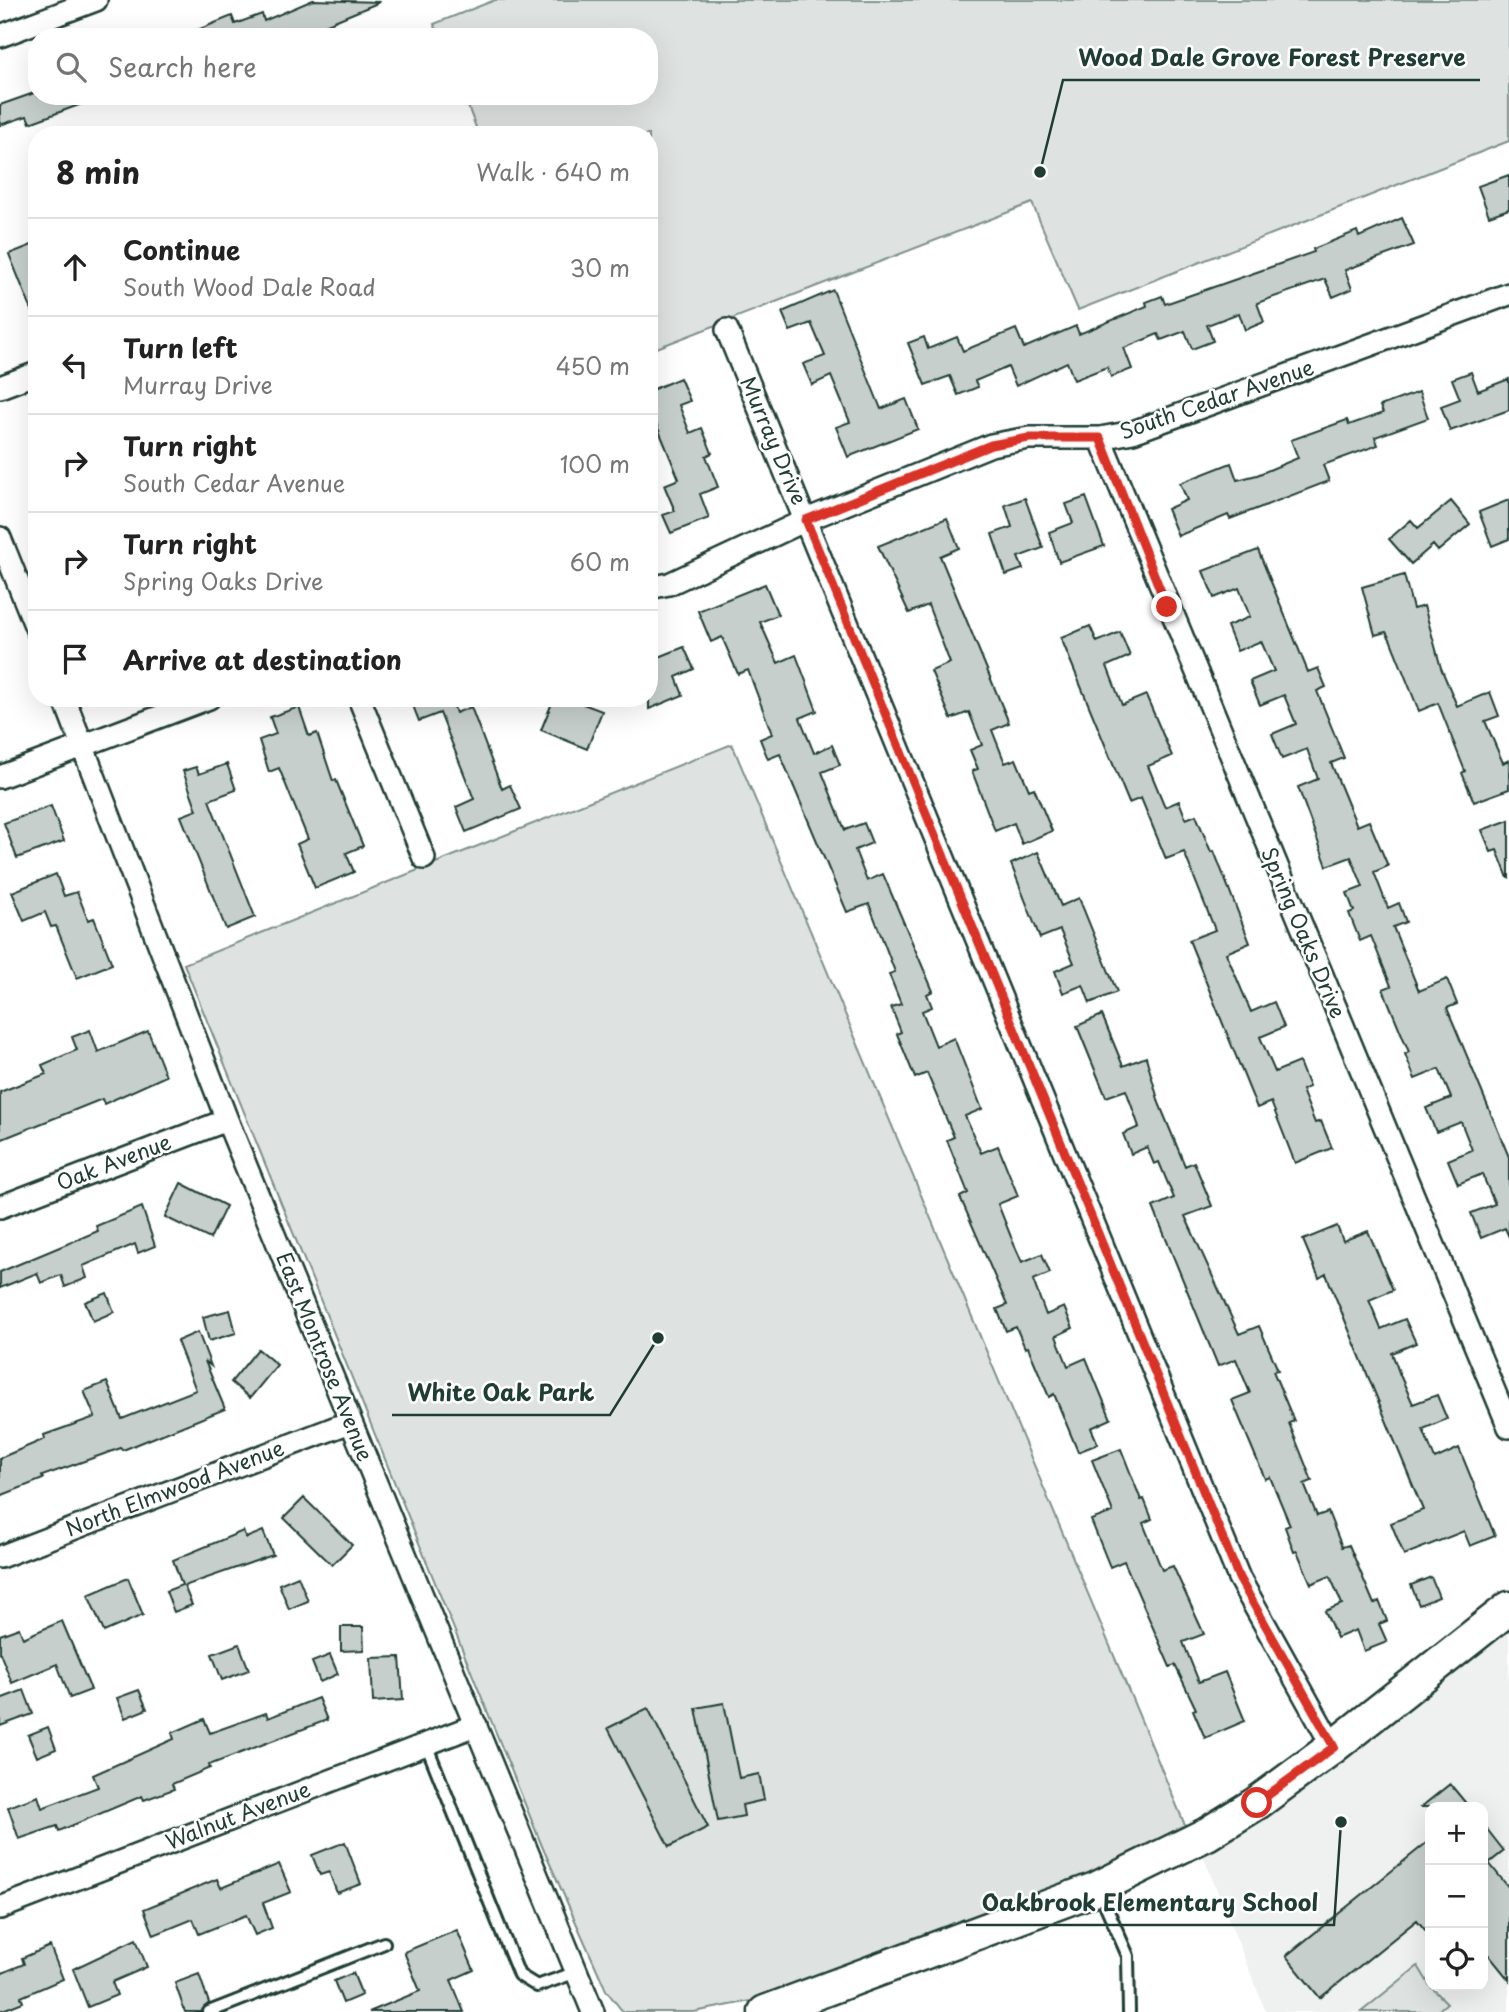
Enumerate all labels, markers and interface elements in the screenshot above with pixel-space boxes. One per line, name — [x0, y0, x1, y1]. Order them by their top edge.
search box — [28, 28, 658, 105]
callout: Wood Dale Grove Forest Preserve — [1063, 36, 1480, 80]
text: Wood Dale Grove Forest Preserve — [1078, 39, 1466, 74]
text: Search here — [108, 47, 257, 86]
icon: search — [52, 48, 90, 86]
text: 8 min — [56, 149, 140, 194]
text: Walk · 640 m — [476, 154, 630, 189]
text: Continue — [123, 230, 240, 269]
icon: ahead — [56, 248, 94, 286]
text: 30 m — [569, 250, 630, 285]
text: South Wood Dale Road — [123, 269, 376, 304]
text: Turn left — [123, 328, 238, 367]
icon: left — [56, 346, 94, 384]
text: 450 m — [556, 348, 630, 383]
street label: South Cedar Avenue — [1115, 350, 1317, 446]
text: Murray Drive — [123, 367, 273, 402]
street label: Murray Drive — [733, 371, 816, 509]
text: Turn right — [123, 426, 257, 465]
icon: right — [56, 444, 94, 482]
text: 100 m — [560, 446, 630, 481]
text: South Cedar Avenue — [123, 465, 345, 500]
text: Turn right — [123, 524, 257, 563]
icon: right — [56, 542, 94, 580]
text: 60 m — [570, 544, 630, 579]
text: Spring Oaks Drive — [123, 563, 324, 598]
route end — [1151, 591, 1182, 622]
icon: arrive — [56, 640, 94, 678]
text: Arrive at destination — [123, 640, 402, 679]
street label: Spring Oaks Drive — [1254, 842, 1355, 1023]
street label: Oak Avenue — [51, 1125, 175, 1198]
street label: East Montrose Avenue — [269, 1247, 382, 1466]
callout: White Oak Park — [392, 1371, 610, 1415]
text: White Oak Park — [408, 1374, 595, 1409]
street label: North Elmwood Avenue — [60, 1431, 288, 1544]
street label: Walnut Avenue — [160, 1772, 314, 1856]
route start — [1241, 1787, 1272, 1818]
map controls — [1425, 1802, 1488, 1991]
button: + — [1425, 1802, 1488, 1865]
button: − — [1425, 1865, 1488, 1928]
callout: Oakbrook Elementary School — [966, 1881, 1334, 1925]
text: Oakbrook Elementary School — [982, 1884, 1318, 1919]
button: locate — [1425, 1928, 1488, 1991]

